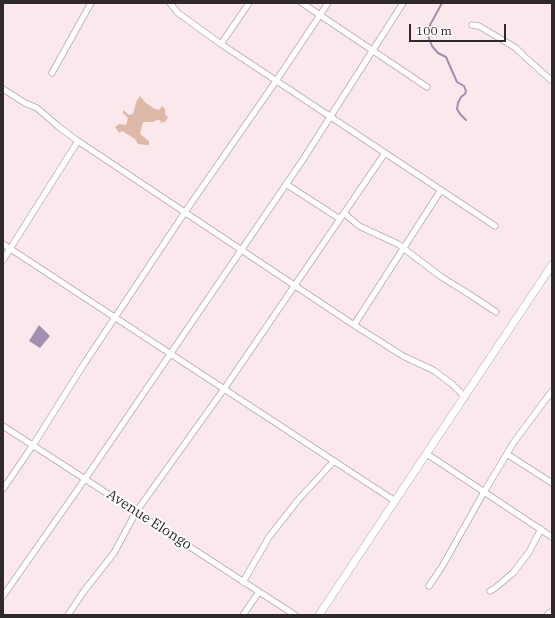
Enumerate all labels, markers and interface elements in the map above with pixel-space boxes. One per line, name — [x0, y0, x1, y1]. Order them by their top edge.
scale bar — [411, 16, 508, 42]
text: 100 m — [416, 23, 452, 38]
street label: Avenue Elongo — [103, 486, 195, 554]

